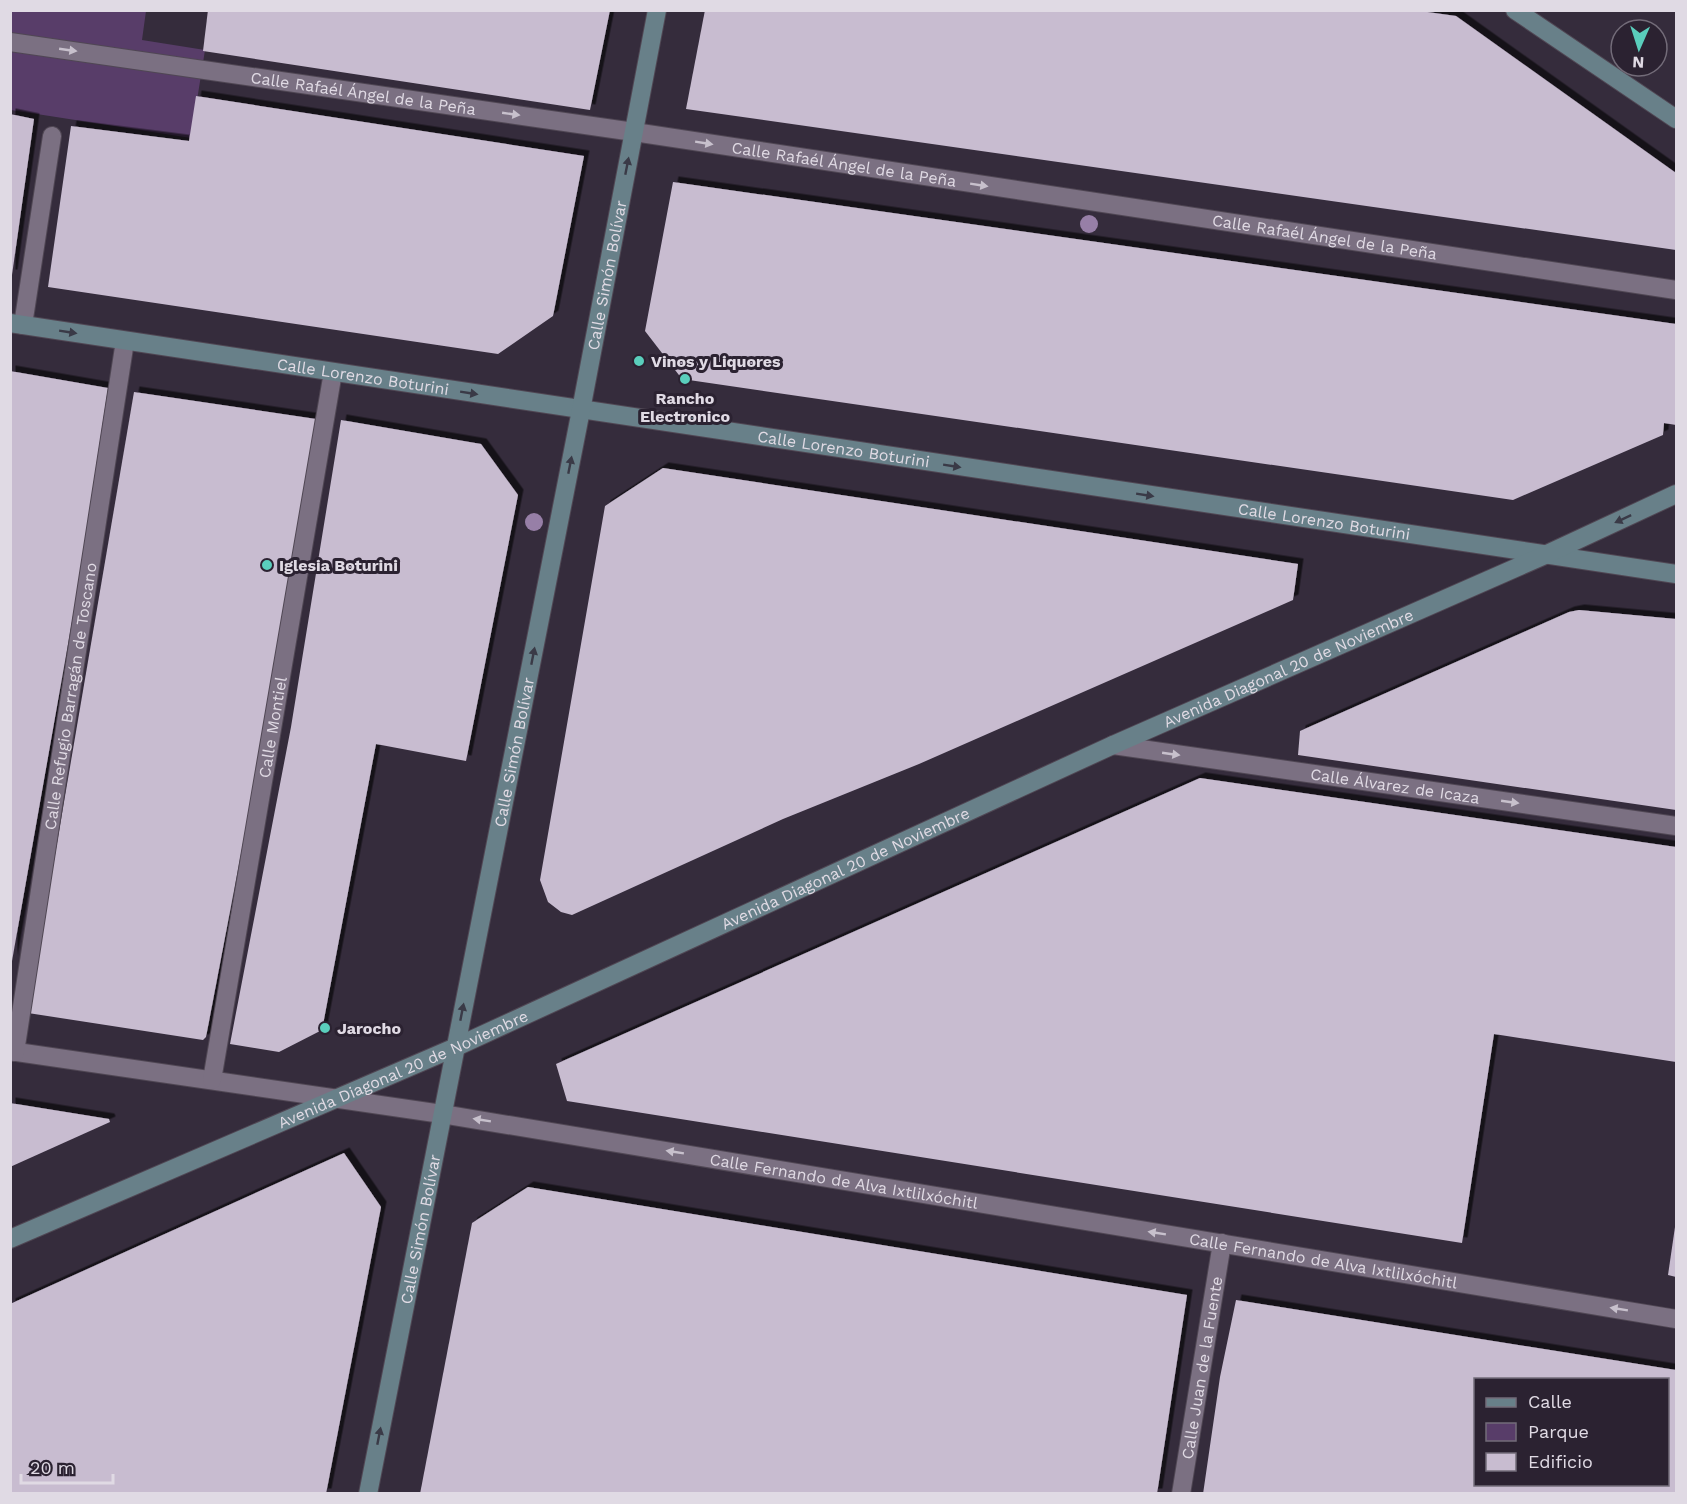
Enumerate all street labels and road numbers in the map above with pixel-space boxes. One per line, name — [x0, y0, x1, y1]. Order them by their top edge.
street label: Calle Rafaél Ángel de la Peña — [250, 68, 477, 119]
street label: Calle Rafaél Ángel de la Peña — [730, 138, 958, 191]
street label: Calle Simón Bolívar — [584, 198, 631, 352]
street label: Calle Rafaél Ángel de la Peña — [1211, 211, 1438, 264]
street label: Calle Lorenzo Boturini — [276, 354, 450, 399]
street label: Calle Lorenzo Boturini — [756, 427, 931, 471]
street label: Calle Lorenzo Boturini — [1237, 499, 1411, 544]
street label: Calle Refugio Barragán de Toscano — [40, 561, 101, 831]
street label: Avenida Diagonal 20 de Noviembre — [1160, 605, 1416, 732]
street label: Calle Montiel — [255, 675, 291, 779]
street label: Calle Simón Bolívar — [490, 675, 538, 829]
street label: Calle Álvarez de Icaza — [1309, 765, 1481, 808]
street label: Avenida Diagonal 20 de Noviembre — [718, 803, 973, 934]
street label: Avenida Diagonal 20 de Noviembre — [275, 1006, 531, 1133]
street label: Calle Fernando de Alva Ixtlilxóchitl — [708, 1150, 979, 1213]
street label: Calle Simón Bolívar — [397, 1152, 445, 1306]
street label: Calle Fernando de Alva Ixtlilxóchitl — [1188, 1229, 1459, 1293]
street label: Calle Juan de la Fuente — [1178, 1275, 1226, 1461]

